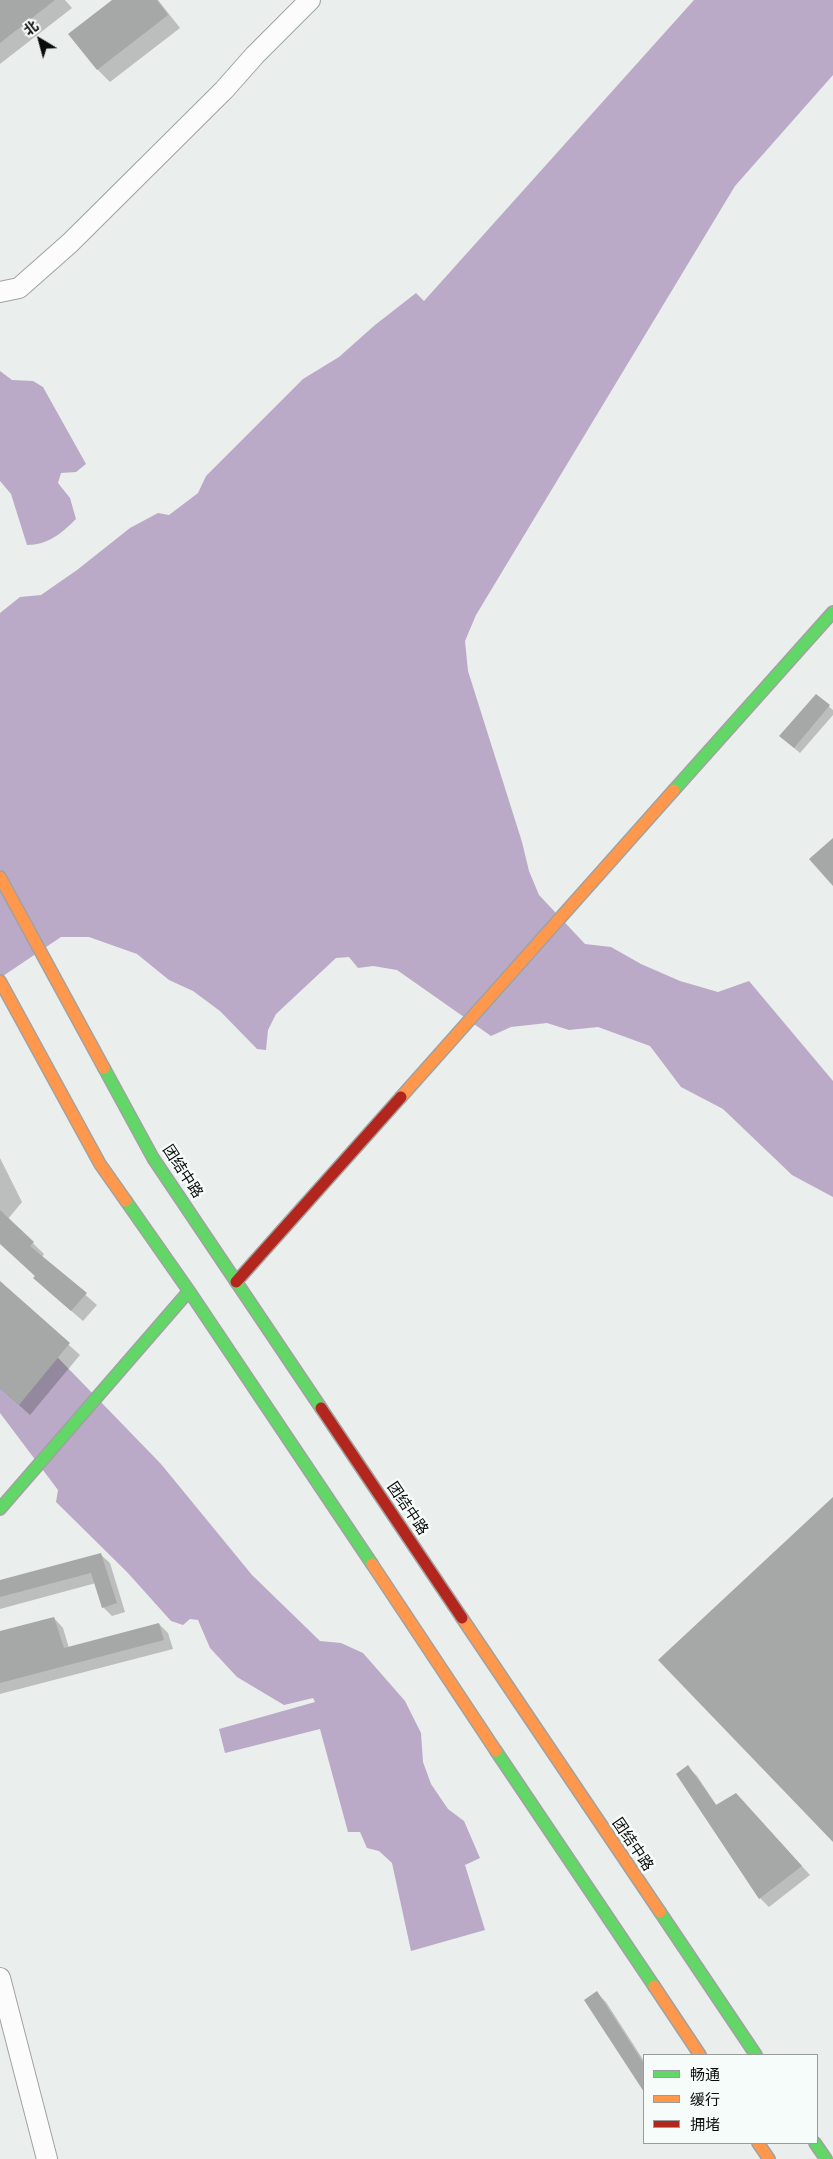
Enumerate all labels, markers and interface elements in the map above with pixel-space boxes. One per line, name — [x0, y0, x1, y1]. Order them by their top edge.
north arrow — [15, 15, 65, 65]
text: 北 — [21, 17, 41, 39]
street label: 团结中路 — [158, 1142, 206, 1202]
street label: 团结中路 — [383, 1479, 431, 1539]
street label: 团结中路 — [608, 1815, 656, 1875]
legend — [643, 2054, 818, 2144]
text: 畅通 — [690, 2066, 720, 2084]
text: 缓行 — [690, 2091, 720, 2109]
text: 拥堵 — [690, 2116, 720, 2134]

